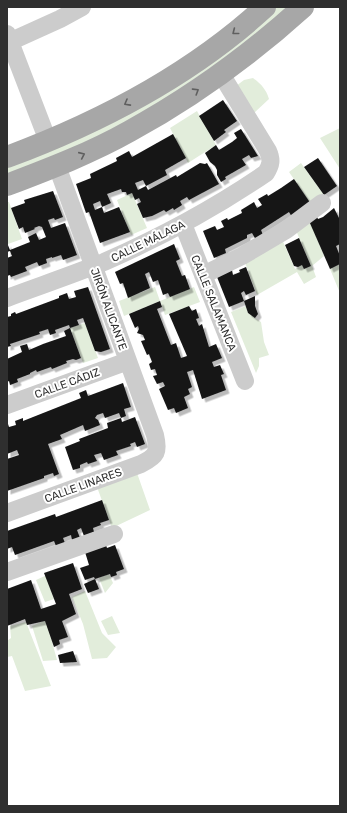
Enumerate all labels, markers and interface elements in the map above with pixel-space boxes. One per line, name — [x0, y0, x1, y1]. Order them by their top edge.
one-way arrow — [232, 27, 239, 34]
one-way arrow — [192, 89, 199, 96]
one-way arrow — [123, 99, 131, 106]
one-way arrow — [79, 151, 86, 159]
street label: CALLE MÁLAGA — [109, 218, 188, 265]
street label: CALLE SALAMANCA — [188, 253, 239, 354]
street label: JIRÓN ALICANTE — [88, 266, 130, 352]
street label: CALLE CÁDIZ — [33, 366, 102, 401]
street label: CALLE LINARES — [43, 465, 124, 505]

